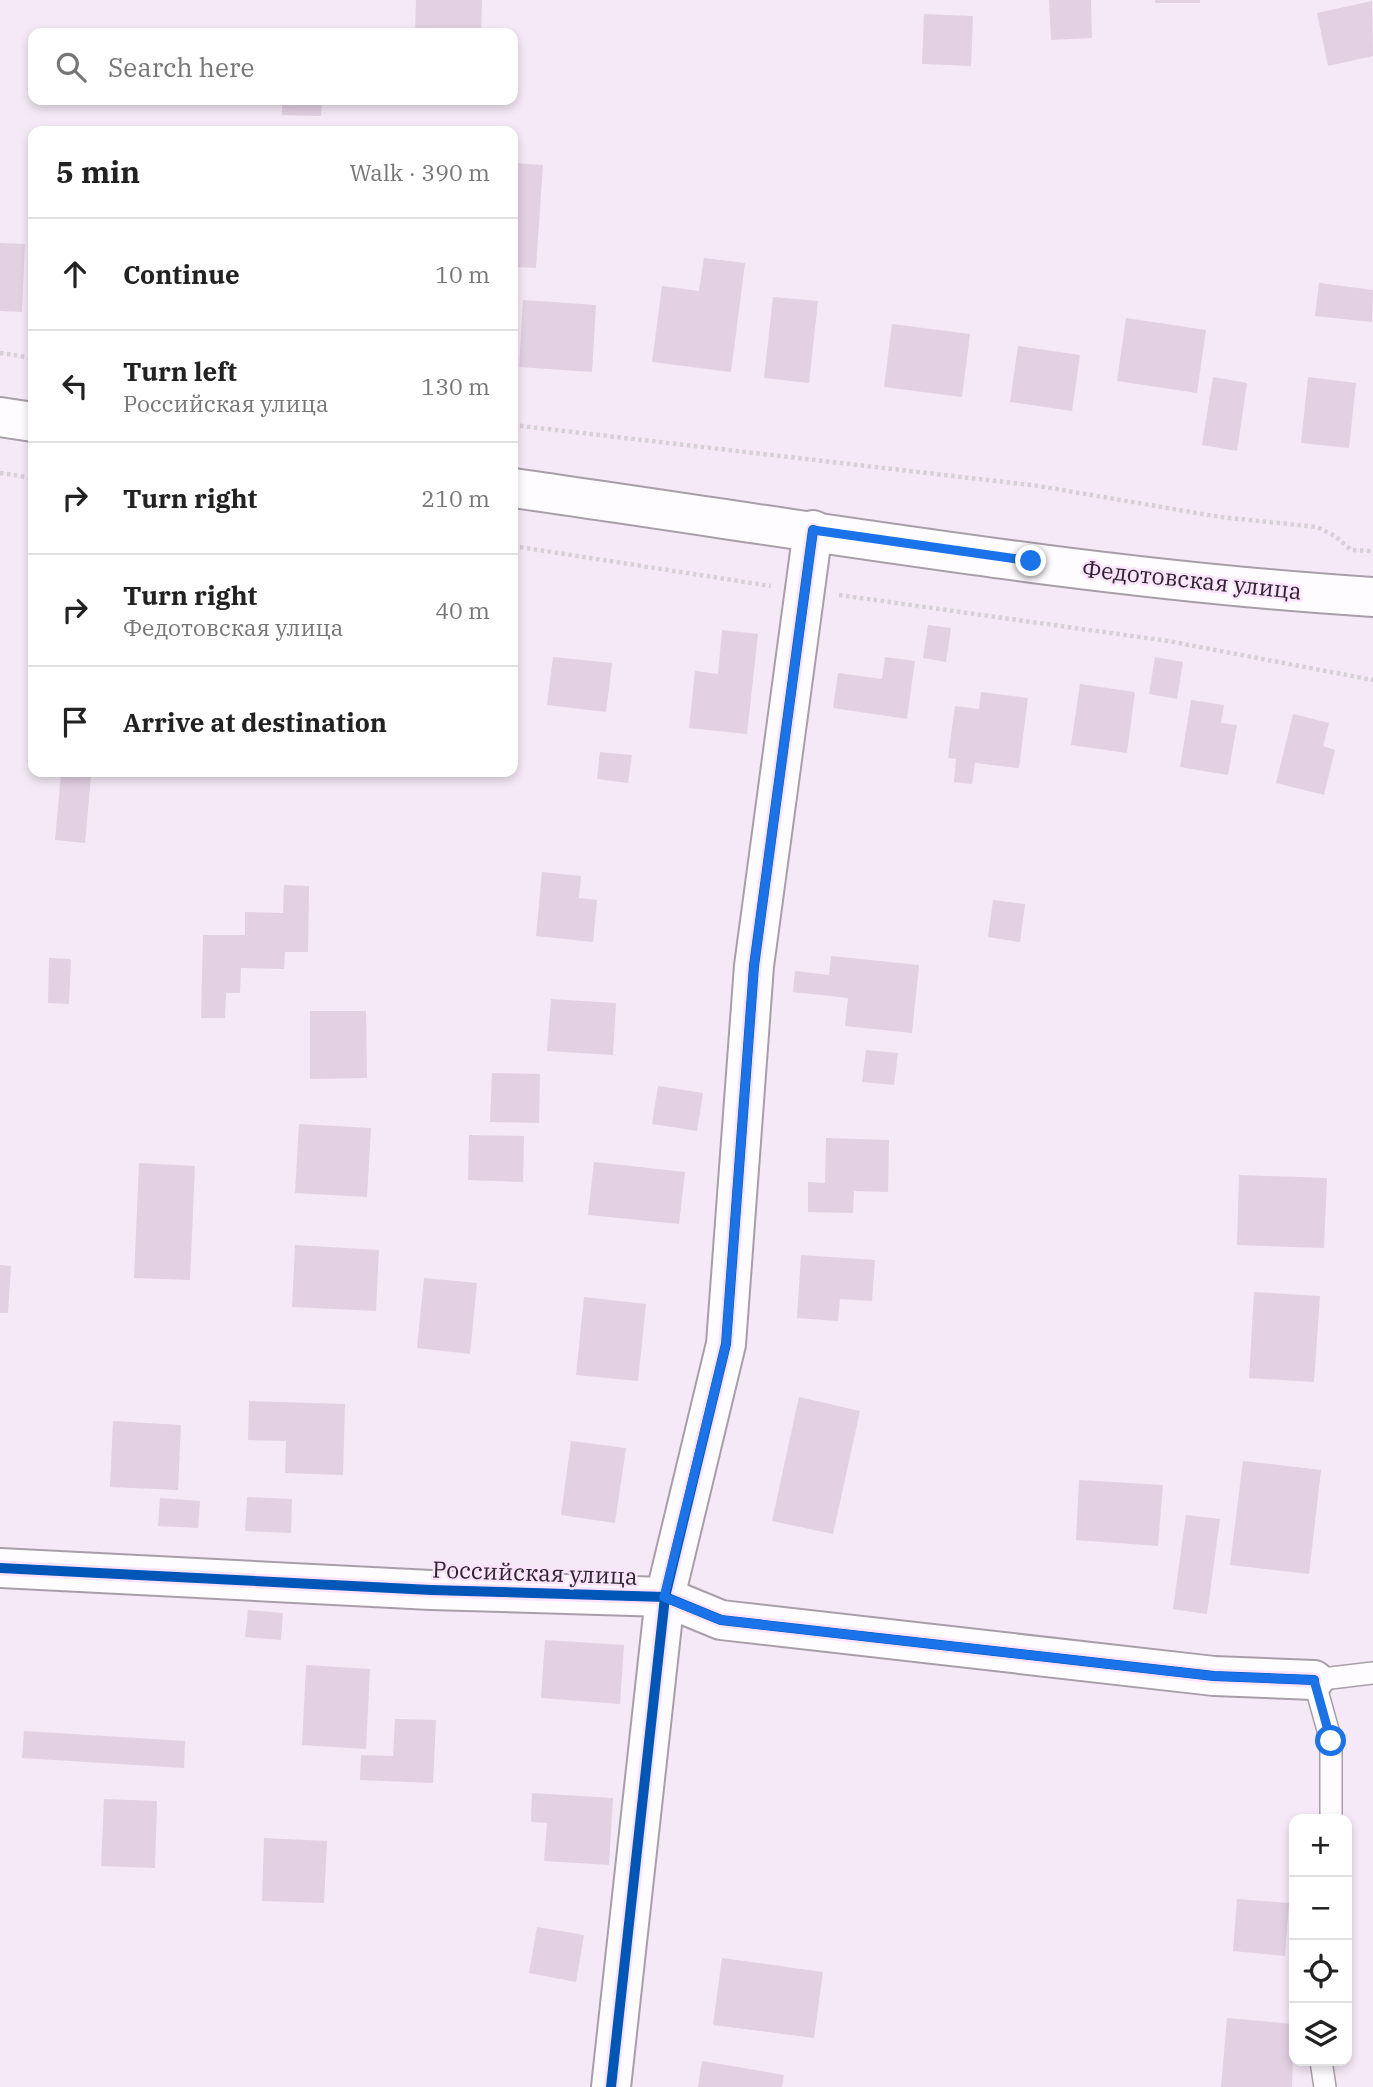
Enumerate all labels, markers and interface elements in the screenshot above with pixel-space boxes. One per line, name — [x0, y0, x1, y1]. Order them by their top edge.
search box — [28, 28, 518, 105]
icon: search — [52, 48, 90, 86]
text: Search here — [108, 50, 254, 84]
text: 5 min — [56, 152, 140, 191]
text: Walk · 390 m — [349, 157, 490, 187]
icon: ahead — [56, 255, 94, 293]
text: Continue — [123, 257, 240, 291]
text: 10 m — [435, 259, 490, 289]
text: Turn left — [123, 354, 237, 388]
icon: left — [56, 367, 94, 405]
text: 130 m — [421, 371, 490, 401]
text: Российская улица — [123, 388, 328, 418]
icon: right — [56, 479, 94, 517]
text: Turn right — [123, 481, 257, 515]
text: 210 m — [421, 483, 490, 513]
route end — [1015, 545, 1046, 576]
street label: Федотовская улица — [1081, 553, 1303, 605]
text: Turn right — [123, 578, 257, 612]
icon: right — [56, 591, 94, 629]
text: 40 m — [435, 595, 490, 625]
text: Федотовская улица — [123, 612, 343, 642]
icon: arrive — [56, 703, 94, 741]
text: Arrive at destination — [123, 705, 387, 739]
street label: Российская улица — [432, 1553, 638, 1591]
route start — [1315, 1725, 1346, 1756]
map controls — [1289, 1814, 1352, 2066]
button: + — [1289, 1814, 1352, 1877]
button: − — [1289, 1877, 1352, 1940]
button: locate — [1289, 1940, 1352, 2003]
button: layers — [1289, 2003, 1352, 2066]

